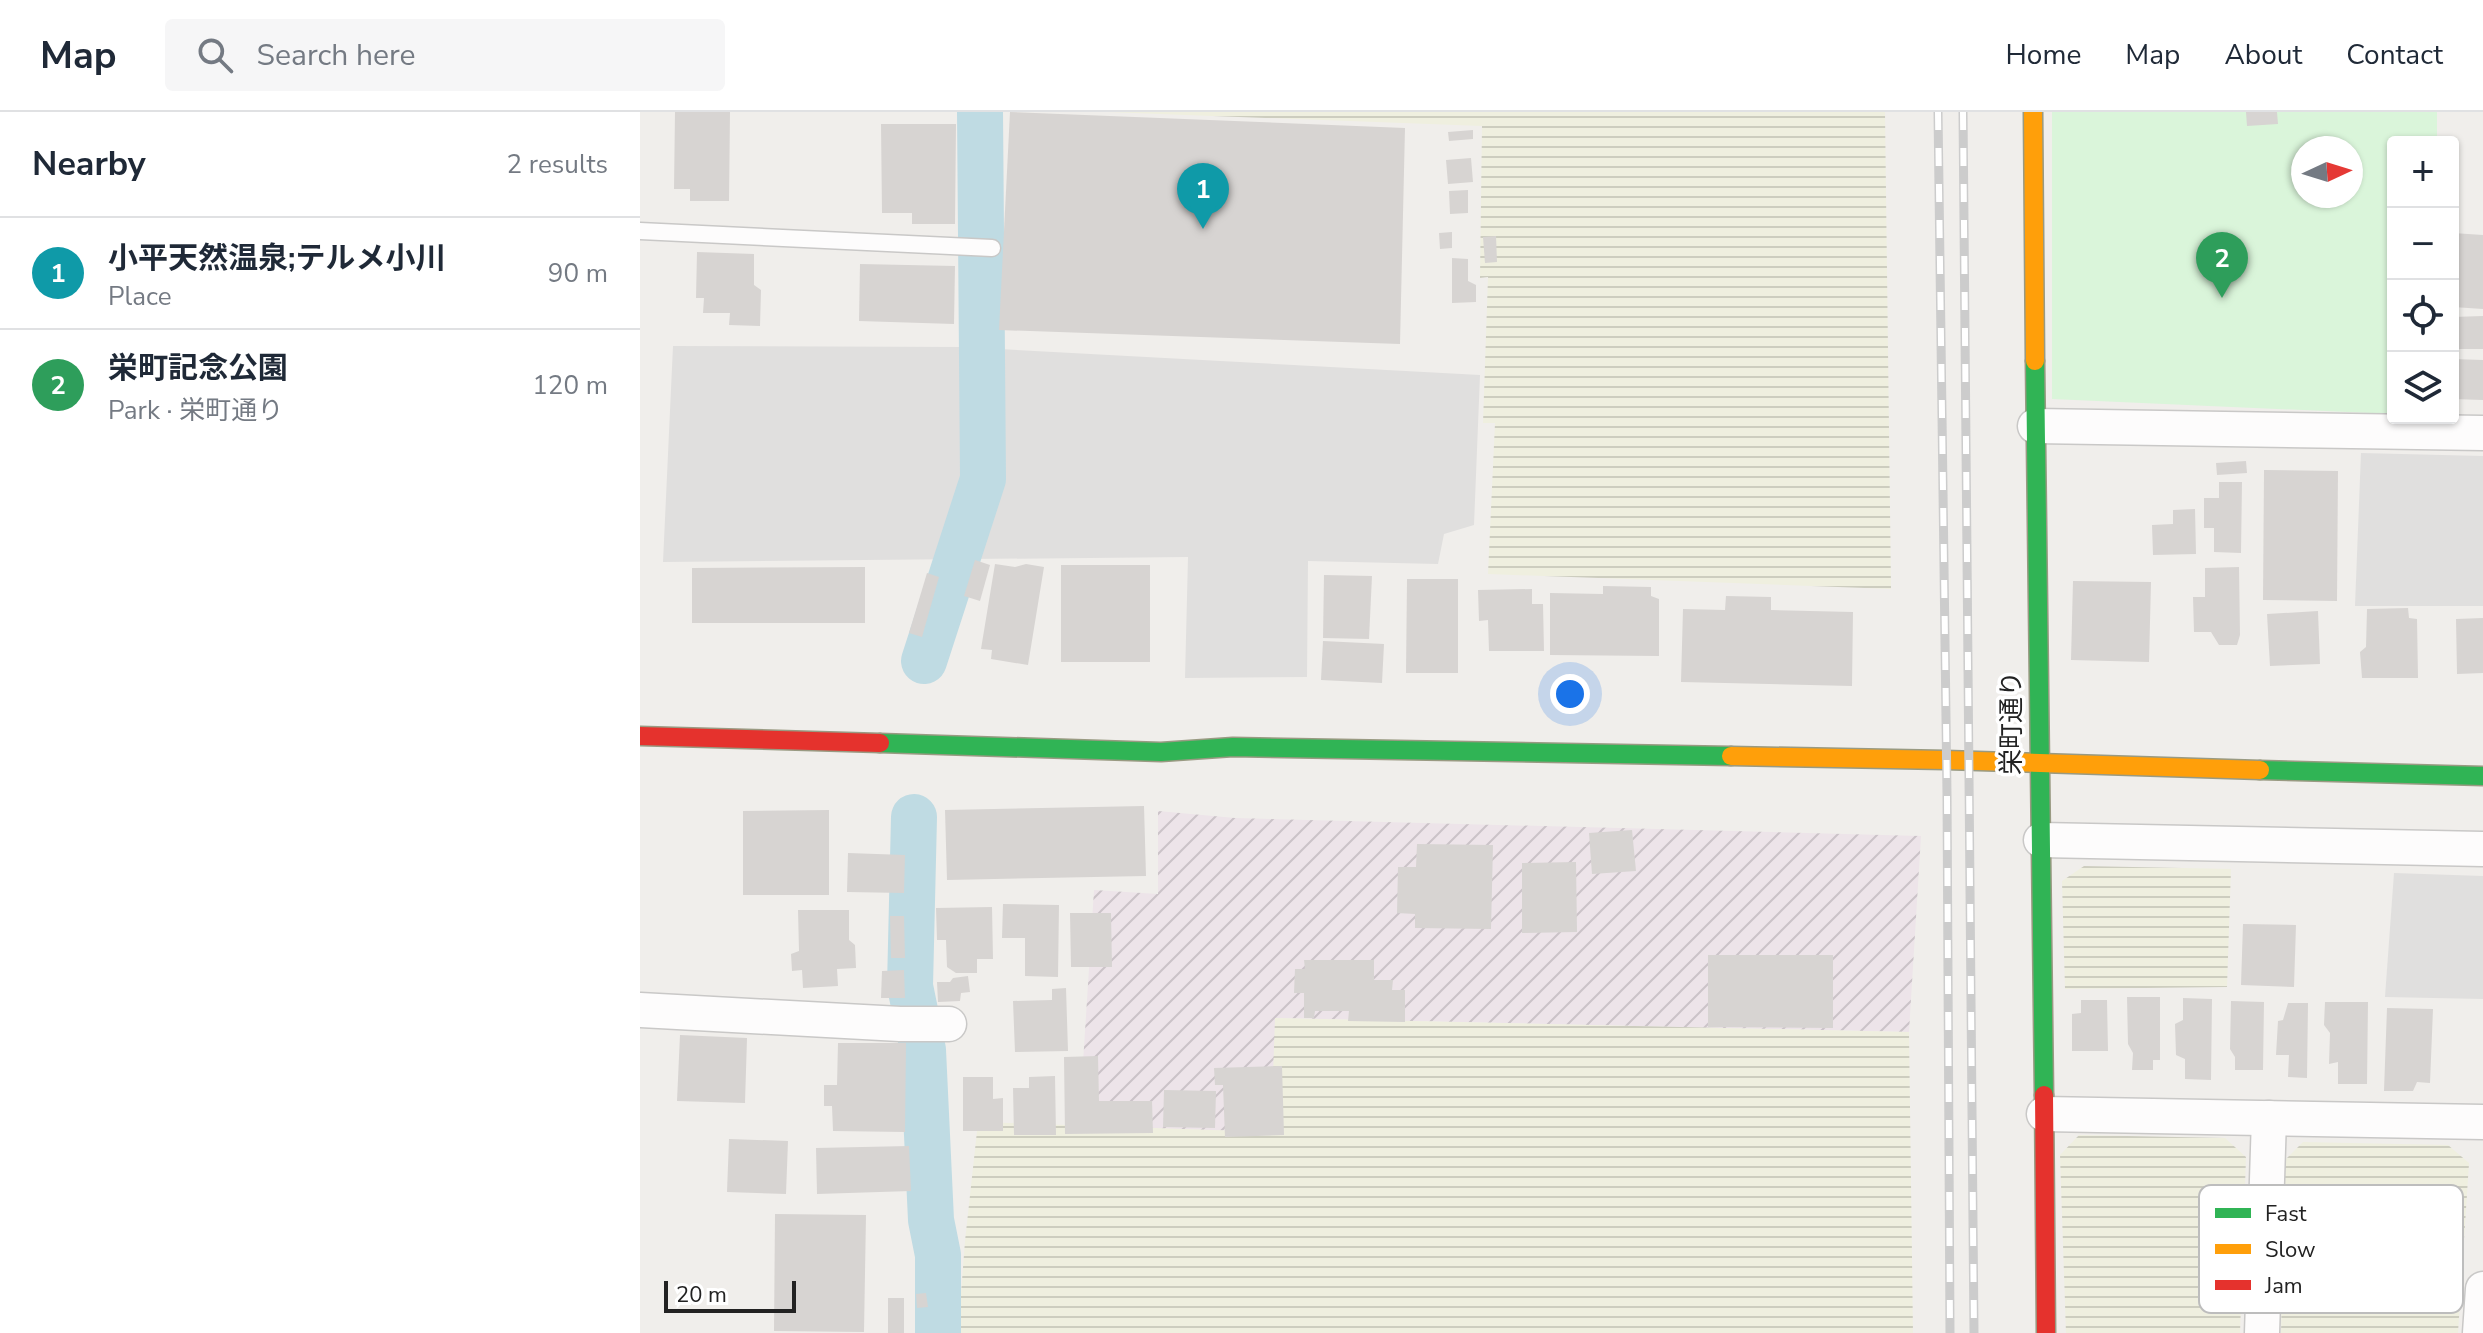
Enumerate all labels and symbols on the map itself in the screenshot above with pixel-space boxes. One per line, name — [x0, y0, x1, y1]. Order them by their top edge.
north arrow — [2291, 136, 2363, 208]
pin: 1 — [1177, 163, 1229, 229]
pin: 2 — [2196, 232, 2248, 298]
street label: 栄町通り — [1994, 671, 2029, 775]
your location — [1550, 674, 1590, 714]
legend — [2199, 1185, 2463, 1313]
text: Fast — [2265, 1199, 2307, 1229]
text: Slow — [2265, 1235, 2316, 1265]
text: Jam — [2264, 1271, 2303, 1301]
scale bar — [664, 1277, 796, 1313]

